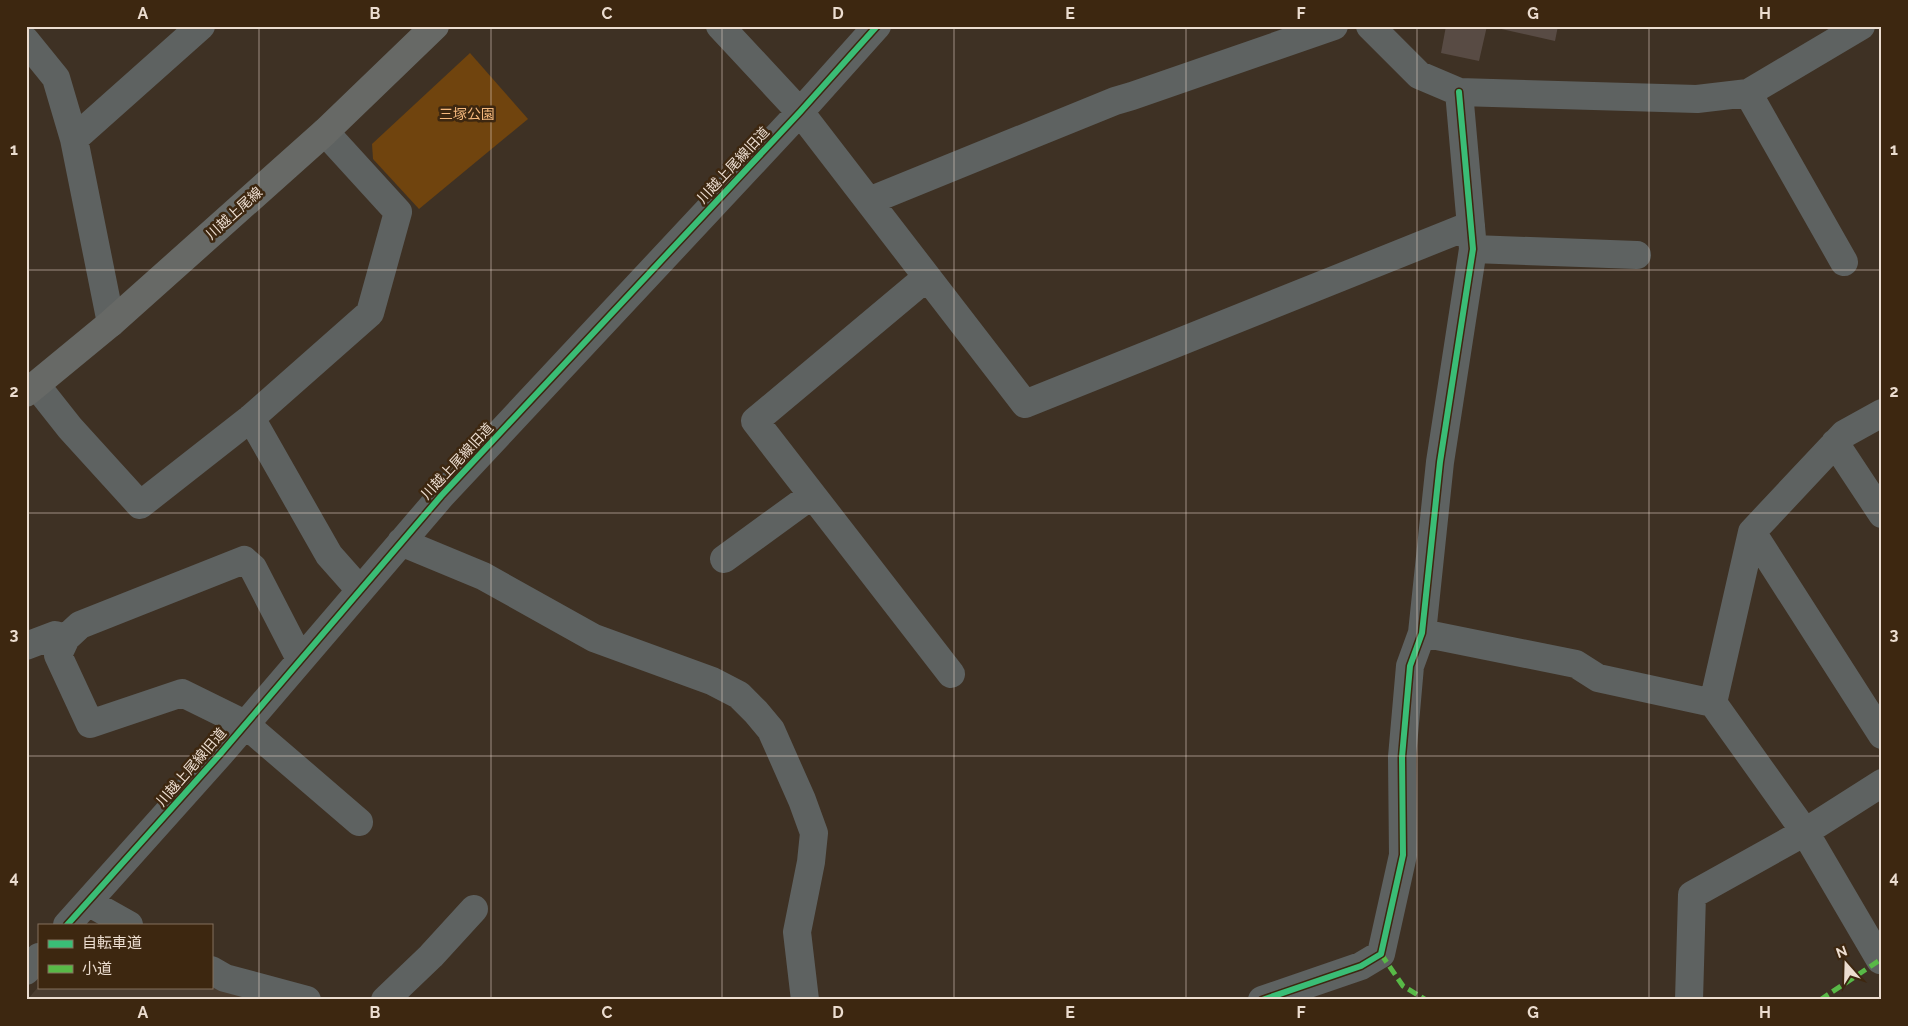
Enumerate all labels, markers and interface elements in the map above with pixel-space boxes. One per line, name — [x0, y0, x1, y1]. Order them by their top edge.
text: A — [138, 4, 149, 23]
text: B — [370, 4, 381, 23]
text: C — [602, 4, 613, 23]
text: D — [832, 4, 844, 23]
text: E — [1065, 4, 1075, 23]
text: F — [1296, 4, 1306, 23]
text: G — [1527, 4, 1539, 23]
text: H — [1759, 4, 1771, 23]
park label: 三塚公園 — [439, 106, 495, 122]
street label: 川越上尾線旧道 — [694, 124, 772, 206]
text: 1 — [10, 140, 18, 159]
text: 1 — [1890, 140, 1898, 159]
street label: 川越上尾線 — [203, 184, 265, 242]
text: 2 — [9, 382, 19, 401]
text: 2 — [1889, 382, 1899, 401]
street label: 川越上尾線旧道 — [418, 420, 496, 502]
text: 3 — [10, 625, 19, 644]
text: 3 — [1890, 625, 1899, 644]
street label: 川越上尾線旧道 — [153, 725, 229, 809]
text: 4 — [9, 868, 19, 887]
text: 4 — [1889, 868, 1899, 887]
legend — [38, 924, 212, 988]
text: 自転車道 — [82, 934, 142, 952]
north arrow — [1820, 938, 1870, 988]
text: N — [1834, 942, 1849, 961]
text: 小道 — [82, 960, 112, 978]
text: A — [138, 1003, 149, 1022]
text: B — [370, 1003, 381, 1022]
text: C — [602, 1003, 613, 1022]
text: D — [832, 1003, 844, 1022]
text: E — [1065, 1003, 1075, 1022]
text: F — [1296, 1003, 1306, 1022]
text: G — [1527, 1003, 1539, 1022]
text: H — [1759, 1003, 1771, 1022]

